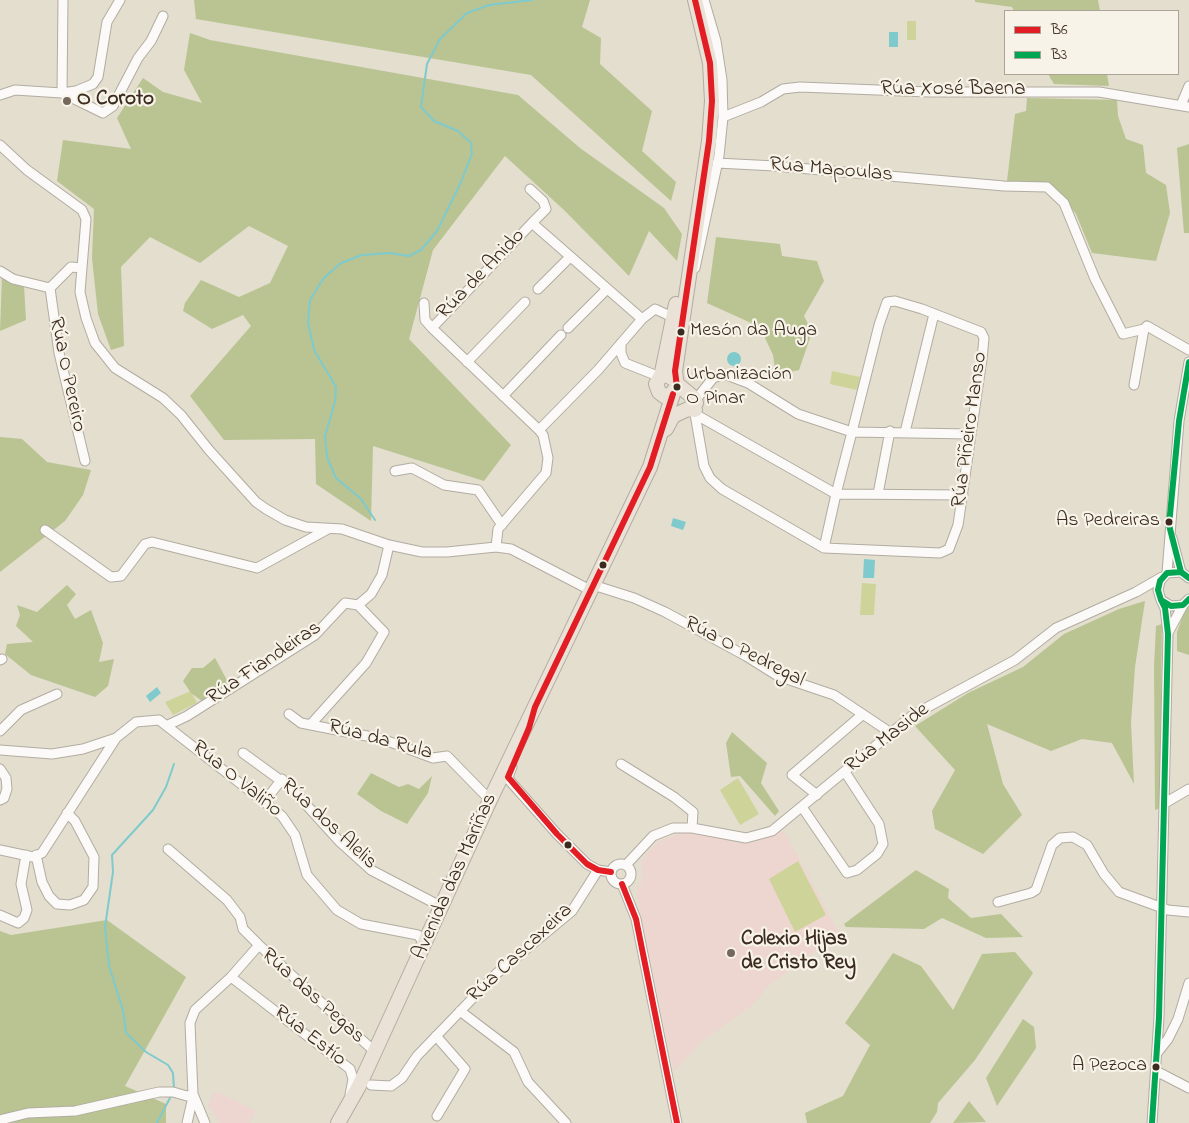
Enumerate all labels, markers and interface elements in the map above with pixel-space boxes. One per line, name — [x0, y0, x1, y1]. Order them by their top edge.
legend — [1004, 10, 1179, 75]
text: B6 — [1051, 19, 1068, 41]
text: B3 — [1051, 44, 1067, 66]
street label: Rúa Xosé Baena — [880, 78, 1026, 104]
place label: O Coroto — [77, 88, 154, 114]
marker: O Coroto — [61, 95, 73, 107]
street label: Rúa Mapoulas — [768, 153, 894, 189]
street label: Rúa de Anido — [433, 224, 531, 326]
street label: Rúa O Pereiro — [42, 315, 90, 435]
place label: Mesón da Auga — [690, 320, 817, 344]
marker: Mesón da Auga — [676, 327, 686, 337]
street label: Rúa Piñeiro Manso — [948, 350, 994, 510]
place label: Urbanización O Pinar — [686, 364, 792, 411]
marker: Urbanización O Pinar — [672, 382, 682, 392]
place label: As Pedreiras — [1056, 510, 1160, 534]
marker: As Pedreiras — [1164, 517, 1174, 527]
unlabelled marker — [598, 560, 608, 570]
street label: Rúa O Pedregal — [680, 612, 808, 694]
street label: Rúa Fiandeiras — [203, 616, 327, 712]
street label: Rúa Maside — [841, 698, 935, 780]
street label: Rúa da Rula — [325, 715, 435, 767]
street label: Rúa O Valiño — [186, 736, 286, 824]
street label: Rúa dos Alelis — [275, 774, 381, 876]
street label: Avenida das Mariñas — [408, 790, 504, 964]
unlabelled marker — [563, 840, 573, 850]
street label: Rúa Cascaxeira — [463, 899, 579, 1009]
place label: Colexio Hijas de Cristo Rey — [741, 928, 856, 978]
street label: Rúa das Pegas — [255, 944, 369, 1050]
marker: Colexio Hijas de Cristo Rey — [725, 947, 737, 959]
street label: Rúa Estío — [268, 1001, 350, 1073]
place label: A Pezoca — [1072, 1055, 1147, 1079]
marker: A Pezoca — [1151, 1062, 1161, 1072]

